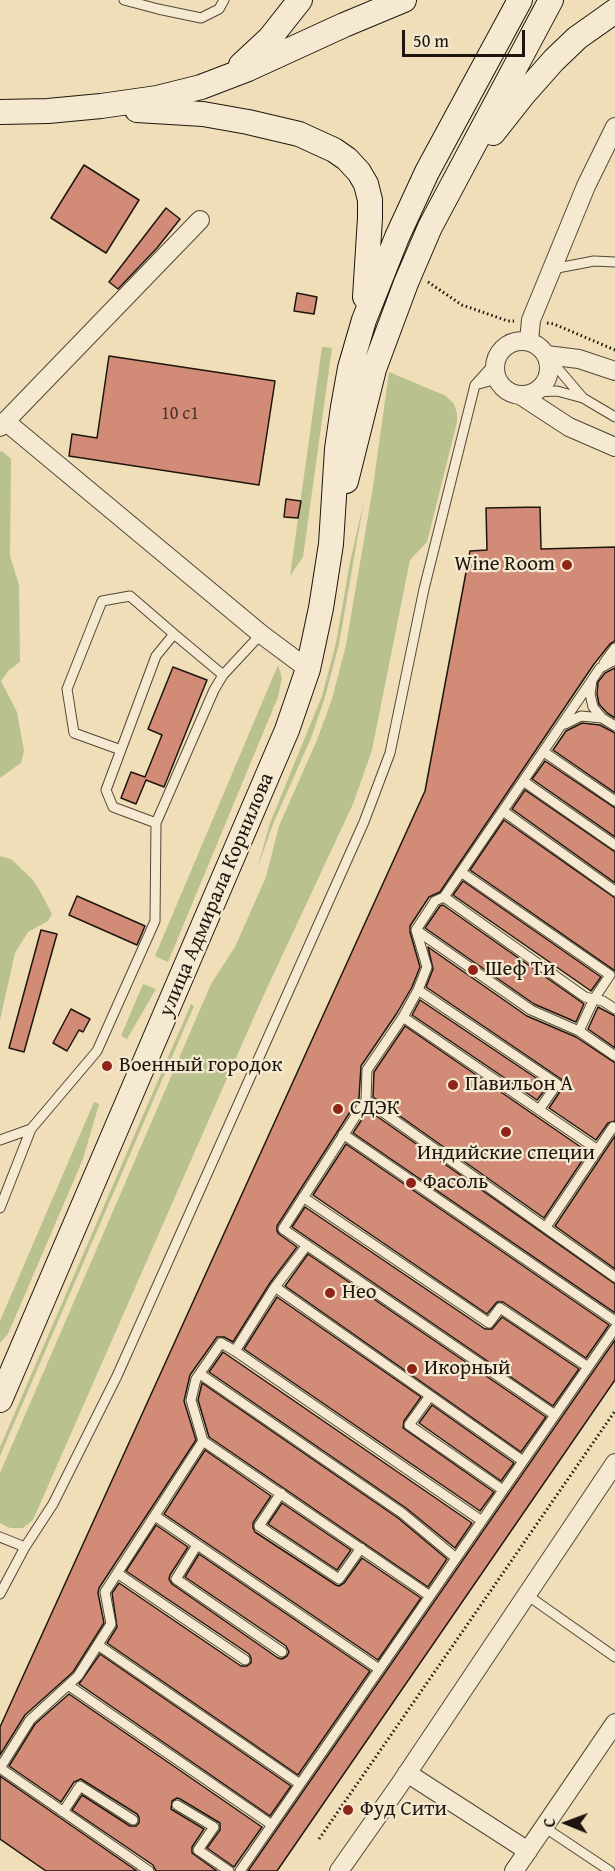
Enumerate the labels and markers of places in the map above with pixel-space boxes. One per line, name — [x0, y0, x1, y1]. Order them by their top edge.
place label: Wine Room — [454, 552, 555, 578]
marker: Wine Room — [560, 558, 574, 572]
place label: Шеф Ти — [485, 957, 555, 983]
marker: Шеф Ти — [466, 963, 480, 977]
place label: Военный городок — [119, 1053, 282, 1079]
marker: Военный городок — [100, 1059, 114, 1073]
place label: Павильон А — [465, 1072, 573, 1098]
marker: Павильон А — [446, 1078, 460, 1092]
place label: СДЭК — [350, 1096, 400, 1122]
marker: СДЭК — [331, 1102, 345, 1116]
marker: Индийские специи — [499, 1125, 513, 1139]
place label: Индийские специи — [417, 1141, 595, 1167]
place label: Фасоль — [423, 1170, 488, 1196]
marker: Фасоль — [404, 1176, 418, 1190]
place label: Нео — [342, 1280, 377, 1306]
marker: Нео — [323, 1286, 337, 1300]
place label: Икорный — [424, 1356, 511, 1382]
marker: Икорный — [405, 1362, 419, 1376]
place label: Фуд Сити — [360, 1797, 447, 1823]
marker: Фуд Сити — [341, 1803, 355, 1817]

